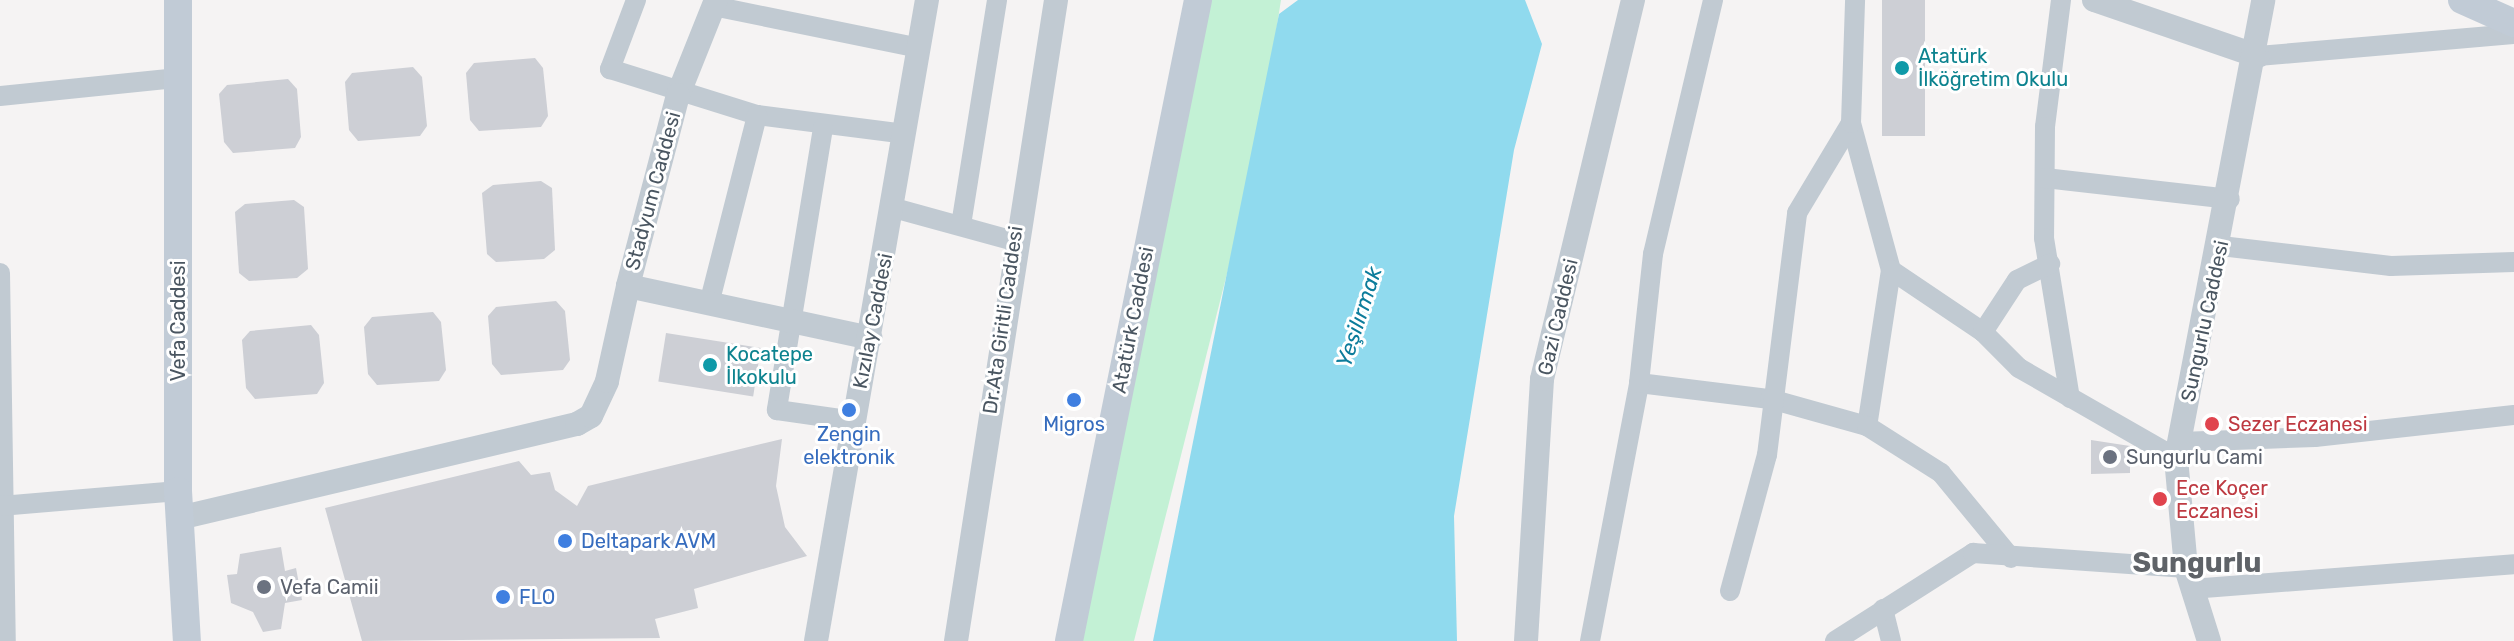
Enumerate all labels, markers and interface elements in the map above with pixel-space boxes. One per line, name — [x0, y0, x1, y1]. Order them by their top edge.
place label: Atatürk İlköğretim Okulu — [1918, 44, 2068, 91]
marker: Atatürk İlköğretim Okulu — [1893, 59, 1911, 77]
street label: Stadyum Caddesi — [620, 109, 686, 273]
street label: Dr.Ata Giritli Caddesi — [978, 224, 1028, 416]
street label: Sungurlu Caddesi — [2176, 238, 2234, 404]
street label: Atatürk Caddesi — [1107, 245, 1159, 395]
street label: Kızılay Caddesi — [848, 251, 898, 391]
street label: Gazi Caddesi — [1533, 256, 1583, 378]
street label: Vefa Caddesi — [166, 260, 190, 382]
water label: Yeşilırmak — [1330, 263, 1388, 371]
place label: Kocatepe İlkokulu — [726, 342, 813, 389]
marker: Kocatepe İlkokulu — [701, 356, 719, 374]
marker: Migros — [1065, 391, 1083, 409]
marker: Zengin elektronik — [840, 401, 858, 419]
place label: Migros — [1043, 412, 1105, 436]
place label: Sezer Eczanesi — [2228, 412, 2368, 436]
marker: Sezer Eczanesi — [2203, 415, 2221, 433]
place label: Zengin elektronik — [803, 422, 895, 469]
place label: Sungurlu Cami — [2126, 445, 2263, 469]
marker: Sungurlu Cami — [2101, 448, 2119, 466]
place label: Ece Koçer Eczanesi — [2176, 476, 2268, 523]
marker: Ece Koçer Eczanesi — [2151, 490, 2169, 508]
place label: Deltapark AVM — [581, 529, 717, 553]
marker: Deltapark AVM — [556, 532, 574, 550]
district label: Sungurlu — [2133, 546, 2261, 580]
place label: Vefa Camii — [280, 575, 378, 599]
marker: Vefa Camii — [255, 578, 273, 596]
place label: FLO — [519, 585, 555, 609]
marker: FLO — [494, 588, 512, 606]

